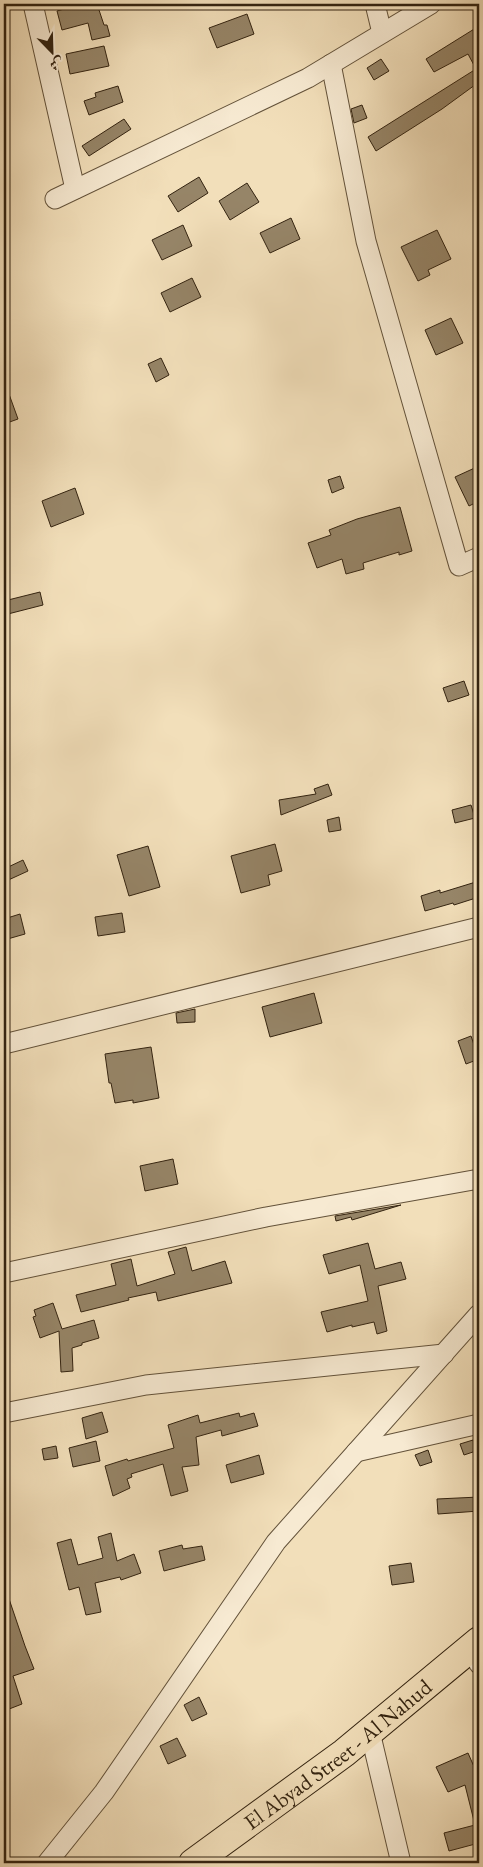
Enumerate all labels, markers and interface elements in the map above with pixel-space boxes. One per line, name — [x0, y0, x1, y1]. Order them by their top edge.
north arrow — [28, 28, 78, 78]
text: ش — [47, 53, 67, 75]
street label: El Abyad Street - Al Nahud — [238, 1671, 438, 1836]

